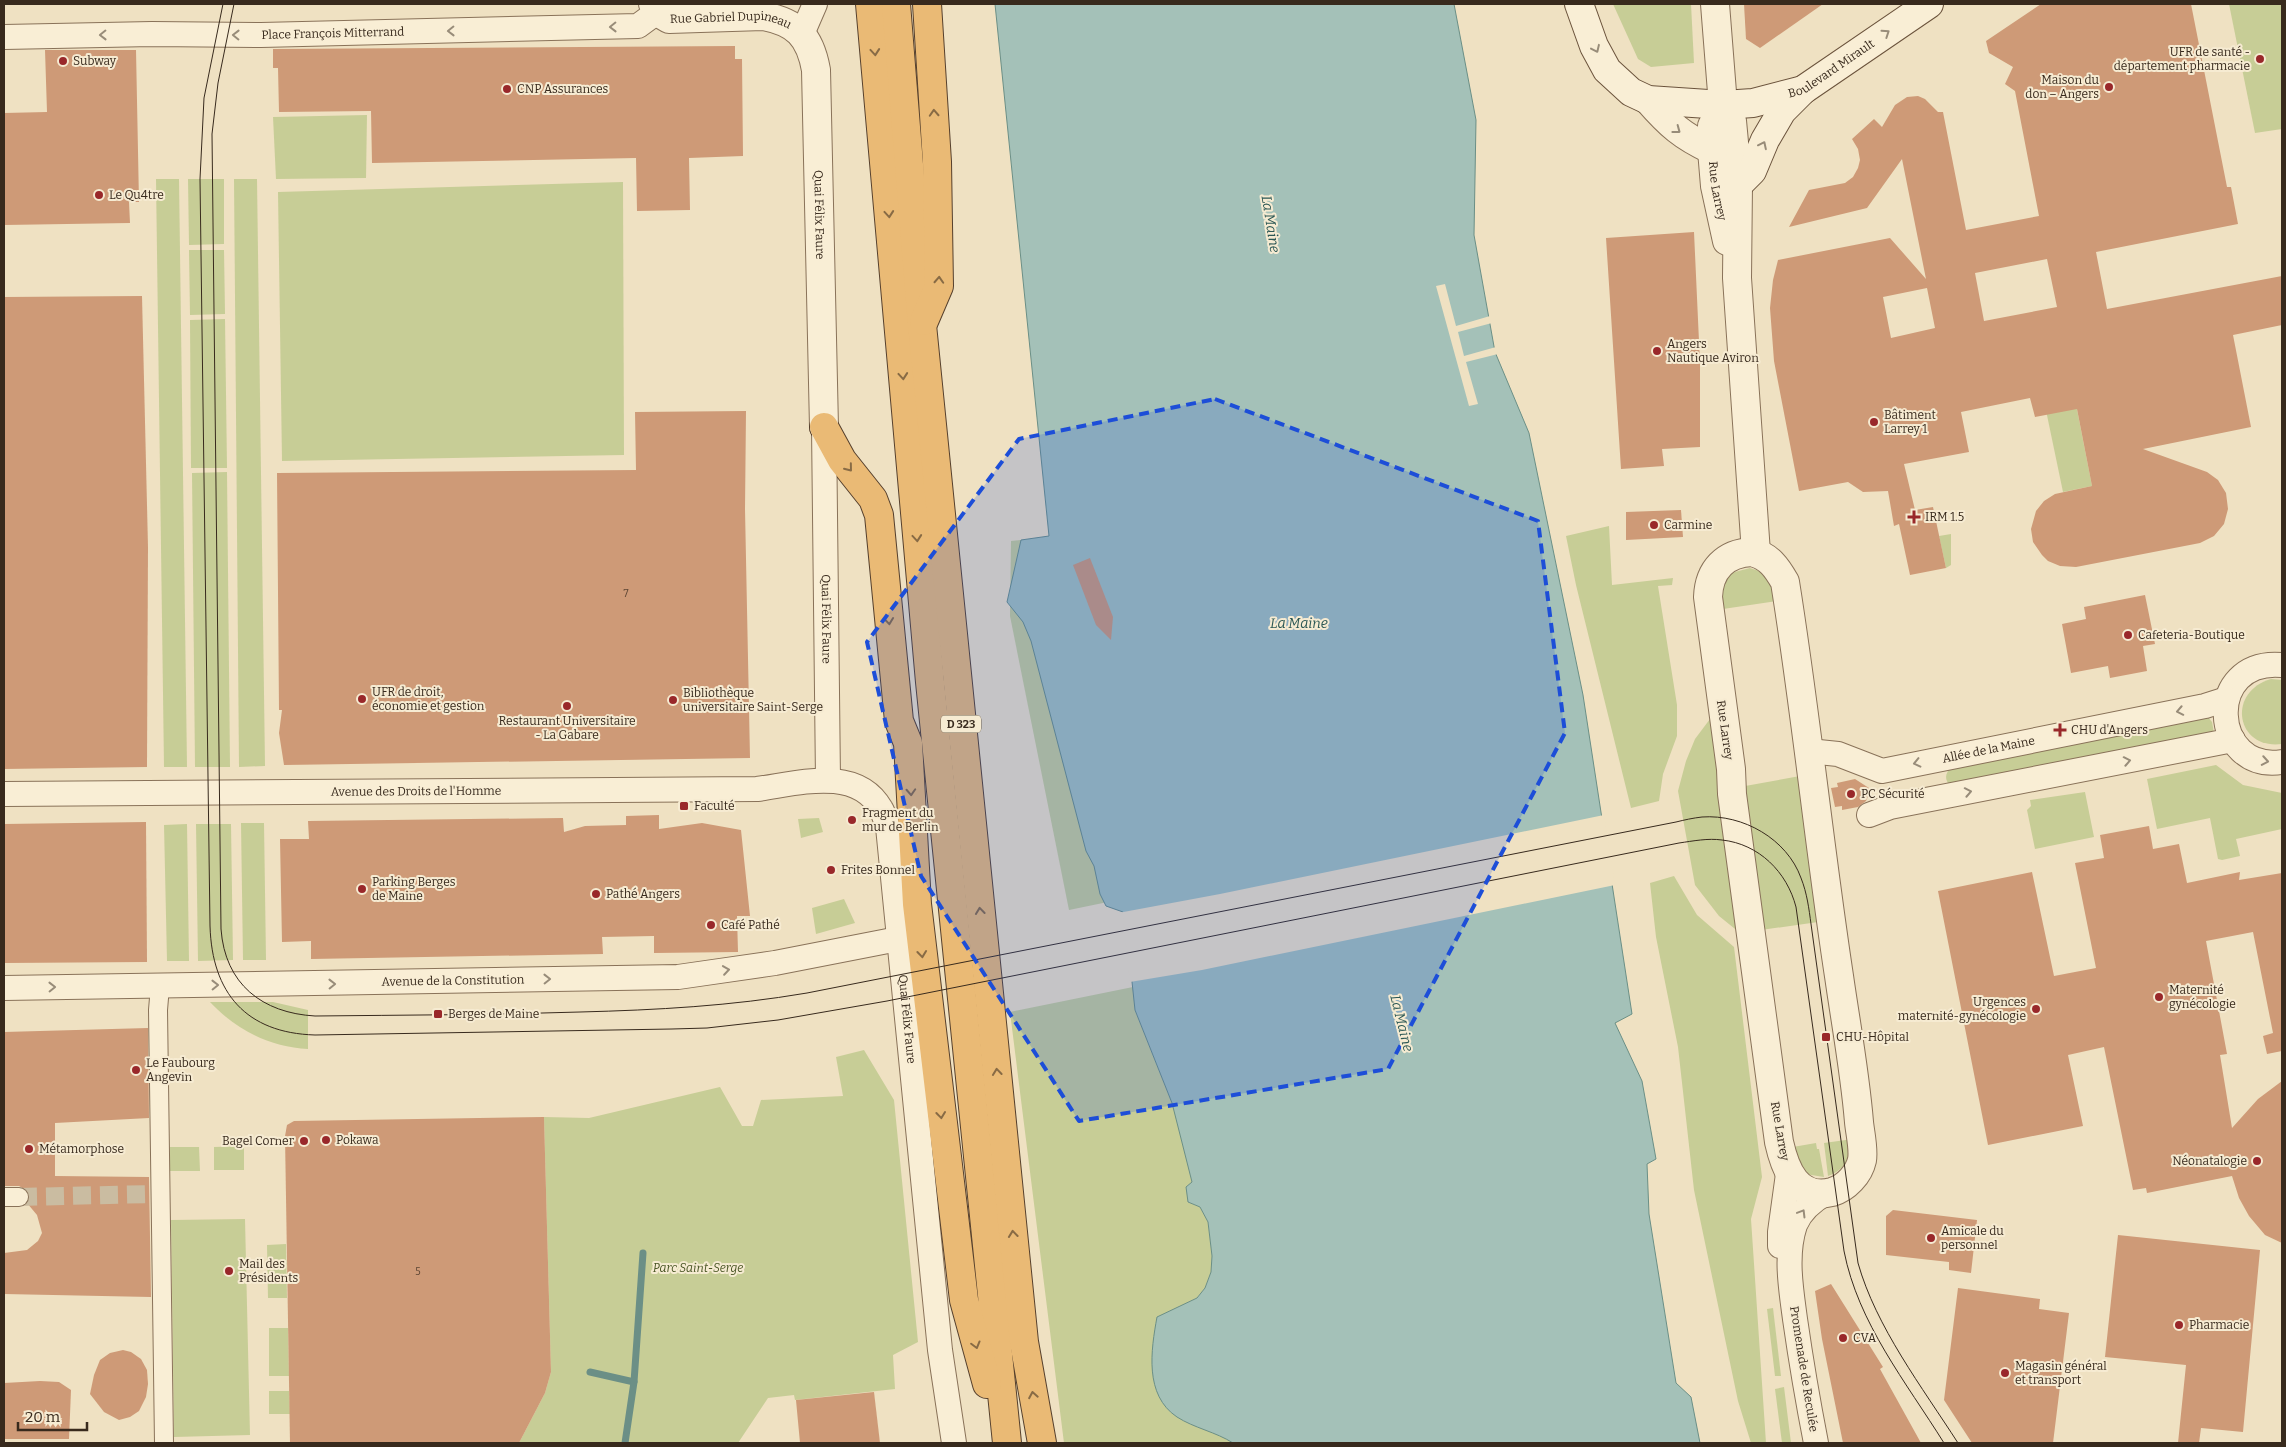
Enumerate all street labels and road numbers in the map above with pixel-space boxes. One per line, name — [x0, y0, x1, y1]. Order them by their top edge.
street label: Rue Gabriel Dupineau — [670, 9, 794, 32]
street label: Place François Mitterrand — [261, 25, 405, 42]
street label: Boulevard Mirault — [1787, 36, 1878, 101]
street label: Rue Larrey — [1706, 161, 1729, 223]
street label: Quai Félix Faure — [811, 170, 827, 260]
street label: Quai Félix Faure — [819, 574, 834, 664]
street label: Rue Larrey — [1714, 699, 1736, 761]
road number: D 323 — [941, 716, 981, 732]
street label: Allée de la Maine — [1941, 733, 2036, 766]
street label: Avenue des Droits de l'Homme — [331, 784, 501, 799]
street label: Avenue de la Constitution — [381, 973, 525, 989]
street label: Quai Félix Faure — [896, 974, 919, 1064]
street label: Rue Larrey — [1768, 1100, 1792, 1162]
street label: Promenade de Reculée — [1787, 1305, 1821, 1433]

